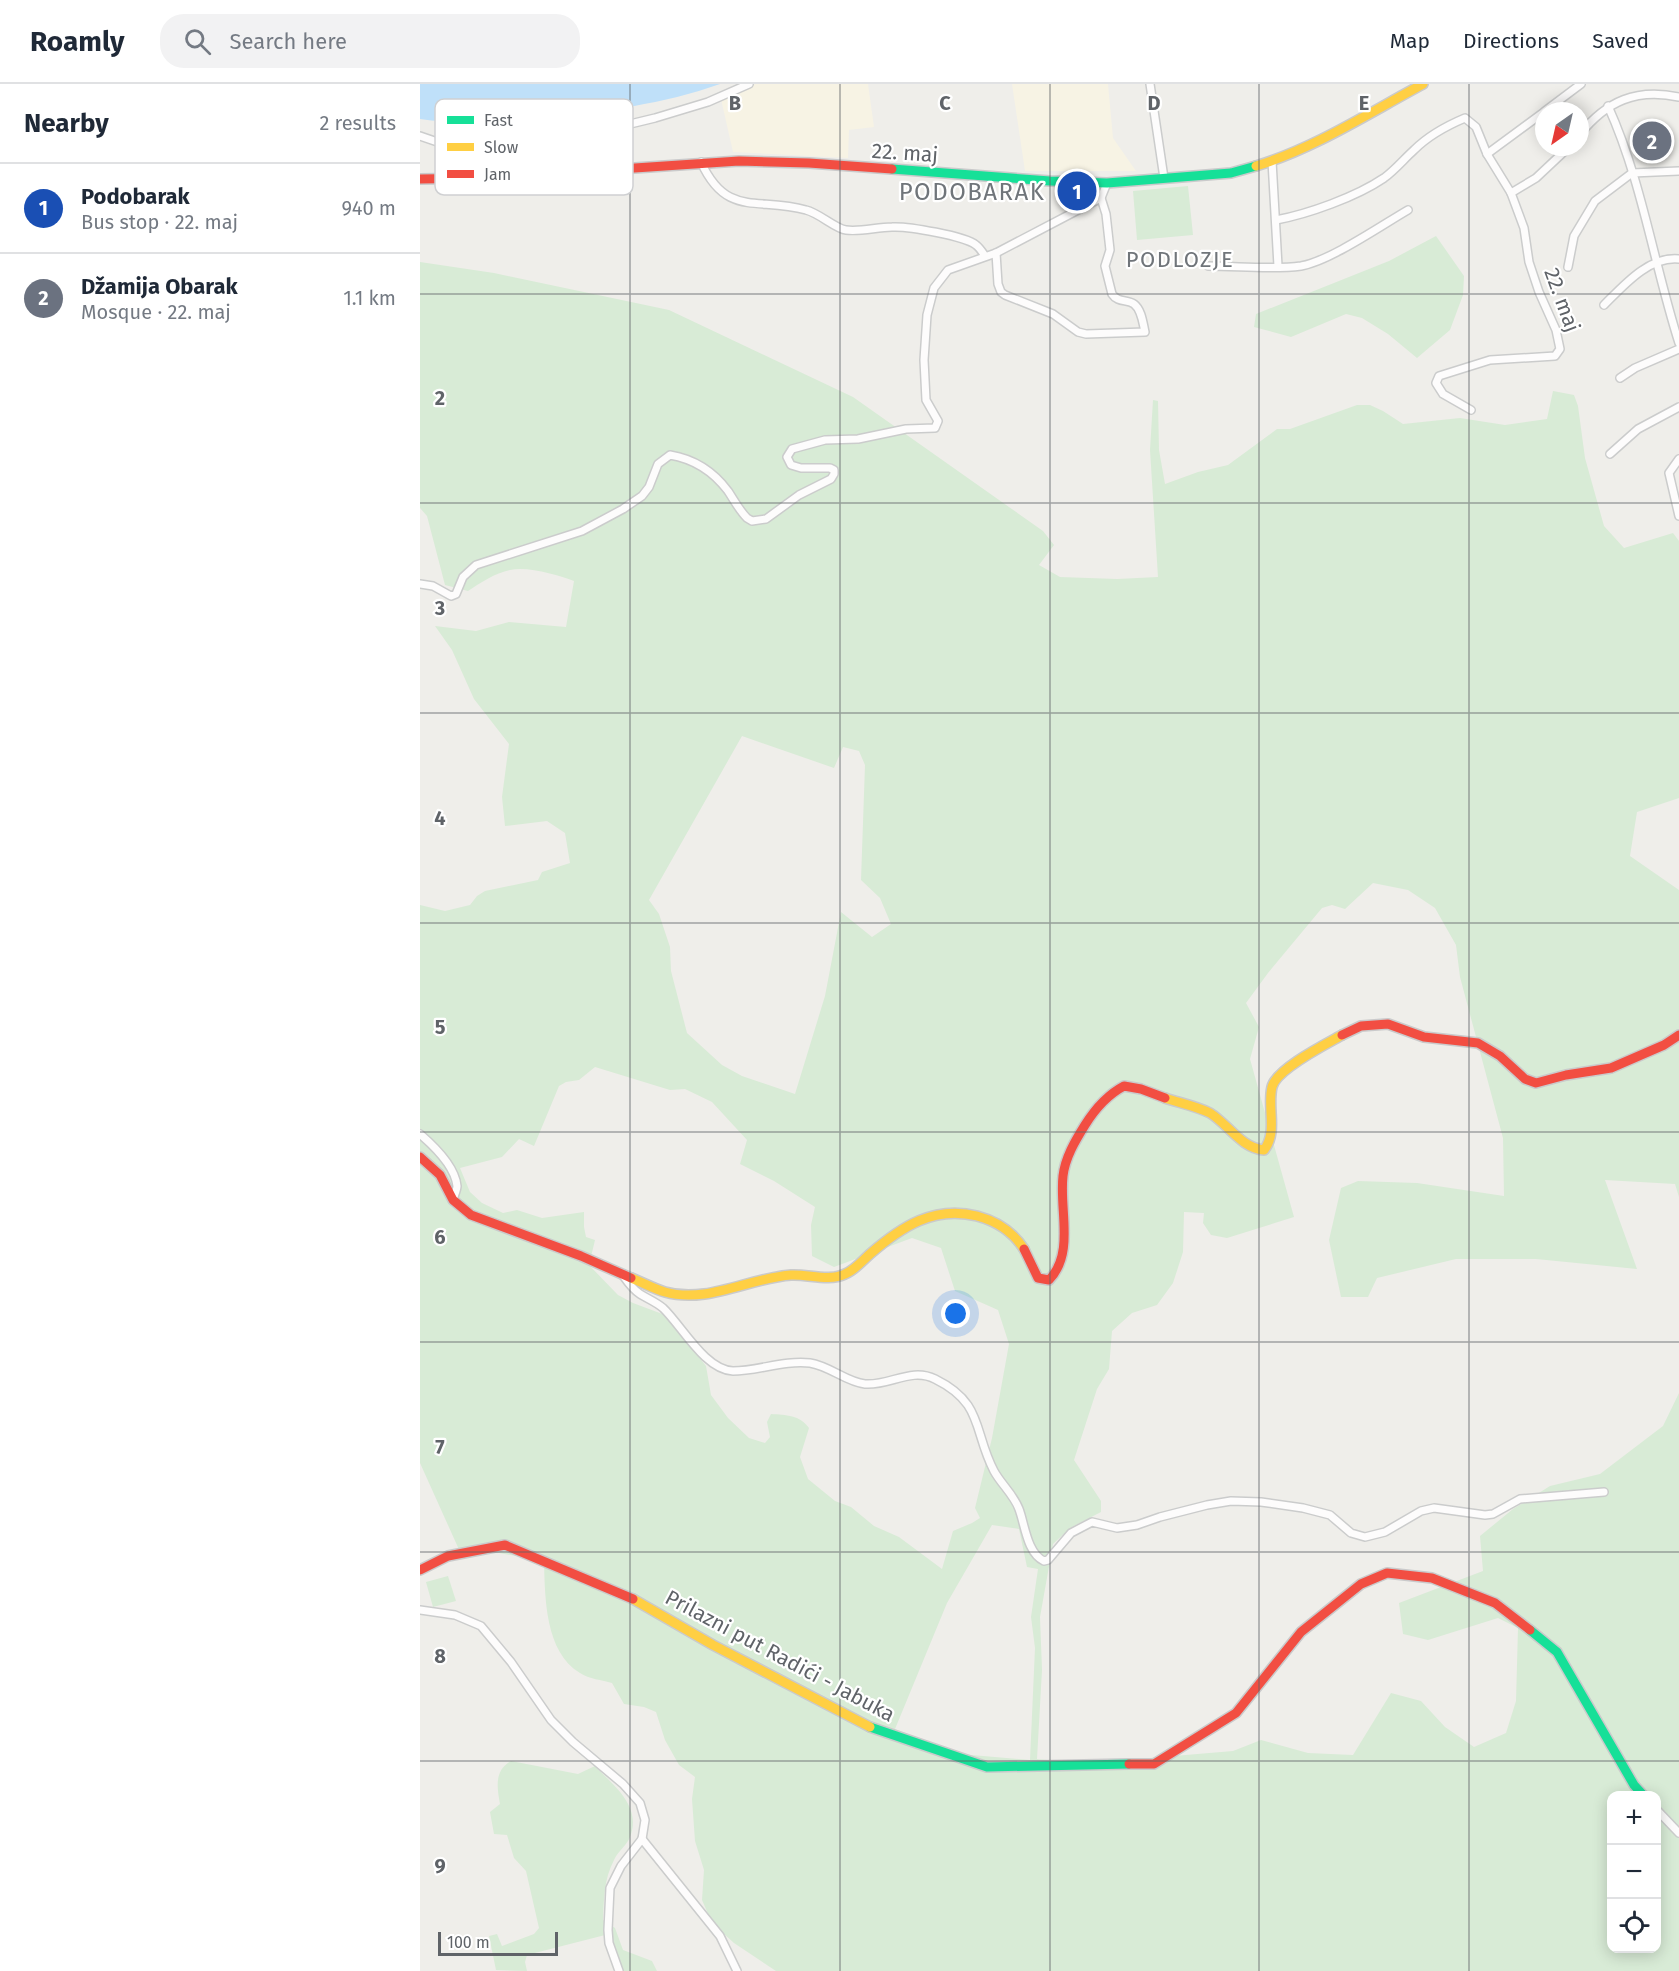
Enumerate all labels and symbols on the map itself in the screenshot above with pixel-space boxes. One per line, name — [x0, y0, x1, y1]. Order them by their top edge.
text: B — [729, 91, 741, 115]
text: C — [939, 91, 951, 115]
text: D — [1147, 91, 1161, 115]
text: E — [1359, 91, 1369, 115]
legend — [435, 99, 633, 195]
north arrow — [1535, 102, 1589, 156]
text: Fast — [484, 111, 513, 130]
pin: 2 — [1632, 118, 1672, 164]
text: Slow — [484, 138, 519, 157]
street label: 22. maj — [871, 138, 939, 168]
text: Jam — [484, 165, 511, 184]
pin: 1 — [1058, 168, 1096, 214]
district label: PODOBARAK — [899, 178, 1045, 206]
district label: PODLOZJE — [1126, 246, 1234, 273]
street label: 22. maj — [1538, 264, 1586, 336]
text: 2 — [435, 386, 445, 410]
text: 3 — [434, 596, 445, 620]
text: 4 — [434, 806, 446, 830]
text: 5 — [435, 1015, 446, 1039]
text: 6 — [434, 1225, 446, 1249]
your location — [941, 1299, 970, 1328]
text: 7 — [435, 1435, 445, 1459]
street label: Prilazni put Radići - Jabuka — [661, 1584, 899, 1728]
text: 8 — [434, 1644, 446, 1668]
text: 9 — [434, 1854, 446, 1878]
scale bar — [438, 1929, 558, 1956]

